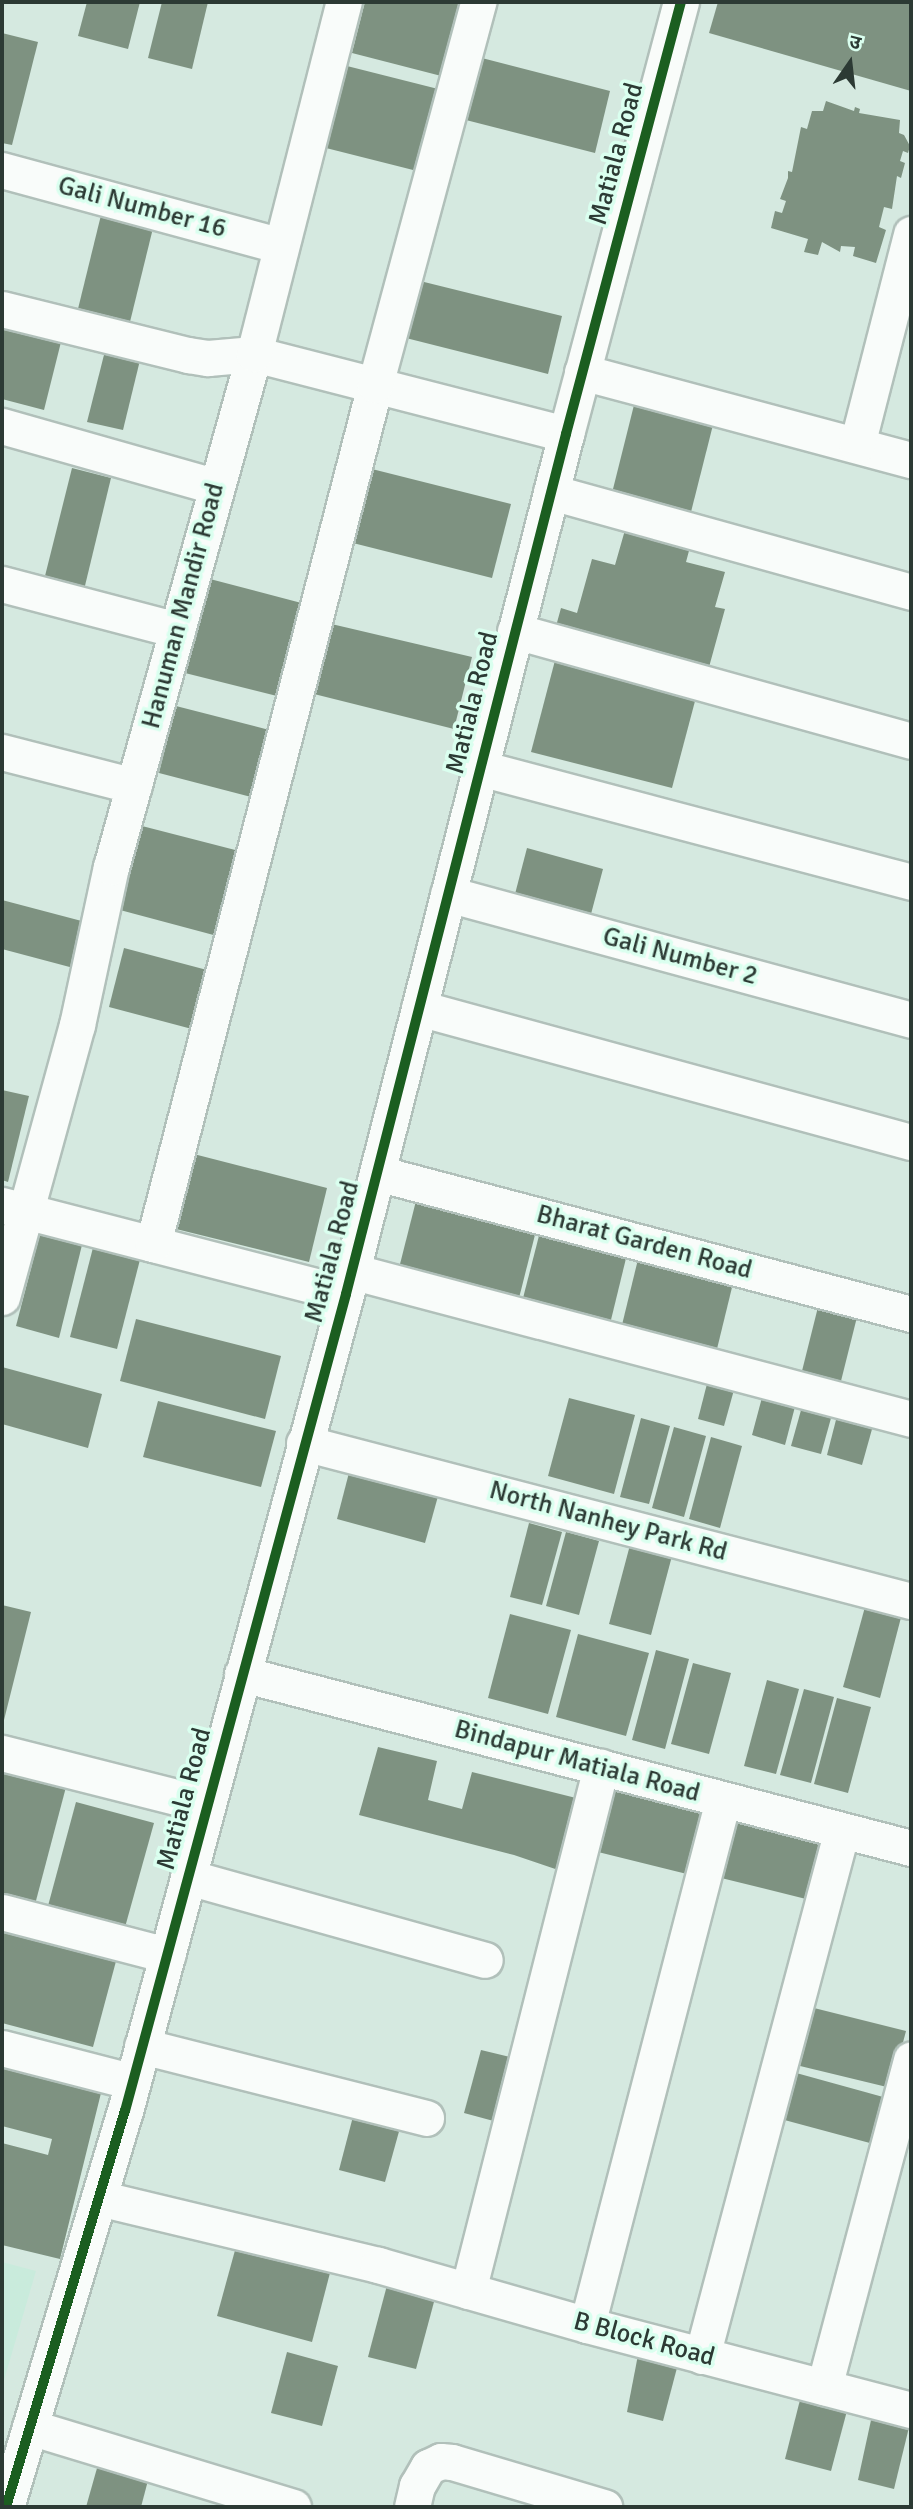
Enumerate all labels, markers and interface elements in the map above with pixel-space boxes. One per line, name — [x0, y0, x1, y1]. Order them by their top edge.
north arrow — [815, 28, 885, 98]
text: उ — [847, 30, 863, 56]
street label: Matiala Road — [583, 80, 651, 228]
street label: Gali Number 16 — [54, 171, 230, 245]
street label: Hanuman Mandir Road — [136, 480, 232, 732]
street label: Matiala Road — [440, 629, 506, 777]
street label: Gali Number 2 — [599, 921, 761, 993]
street label: Matiala Road — [299, 1178, 367, 1326]
street label: Bharat Garden Road — [533, 1199, 755, 1287]
street label: North Nanhey Park Rd — [486, 1475, 730, 1569]
street label: Bindapur Matiala Road — [451, 1714, 703, 1810]
street label: Matiala Road — [151, 1725, 219, 1873]
street label: B Block Road — [570, 2306, 718, 2374]

